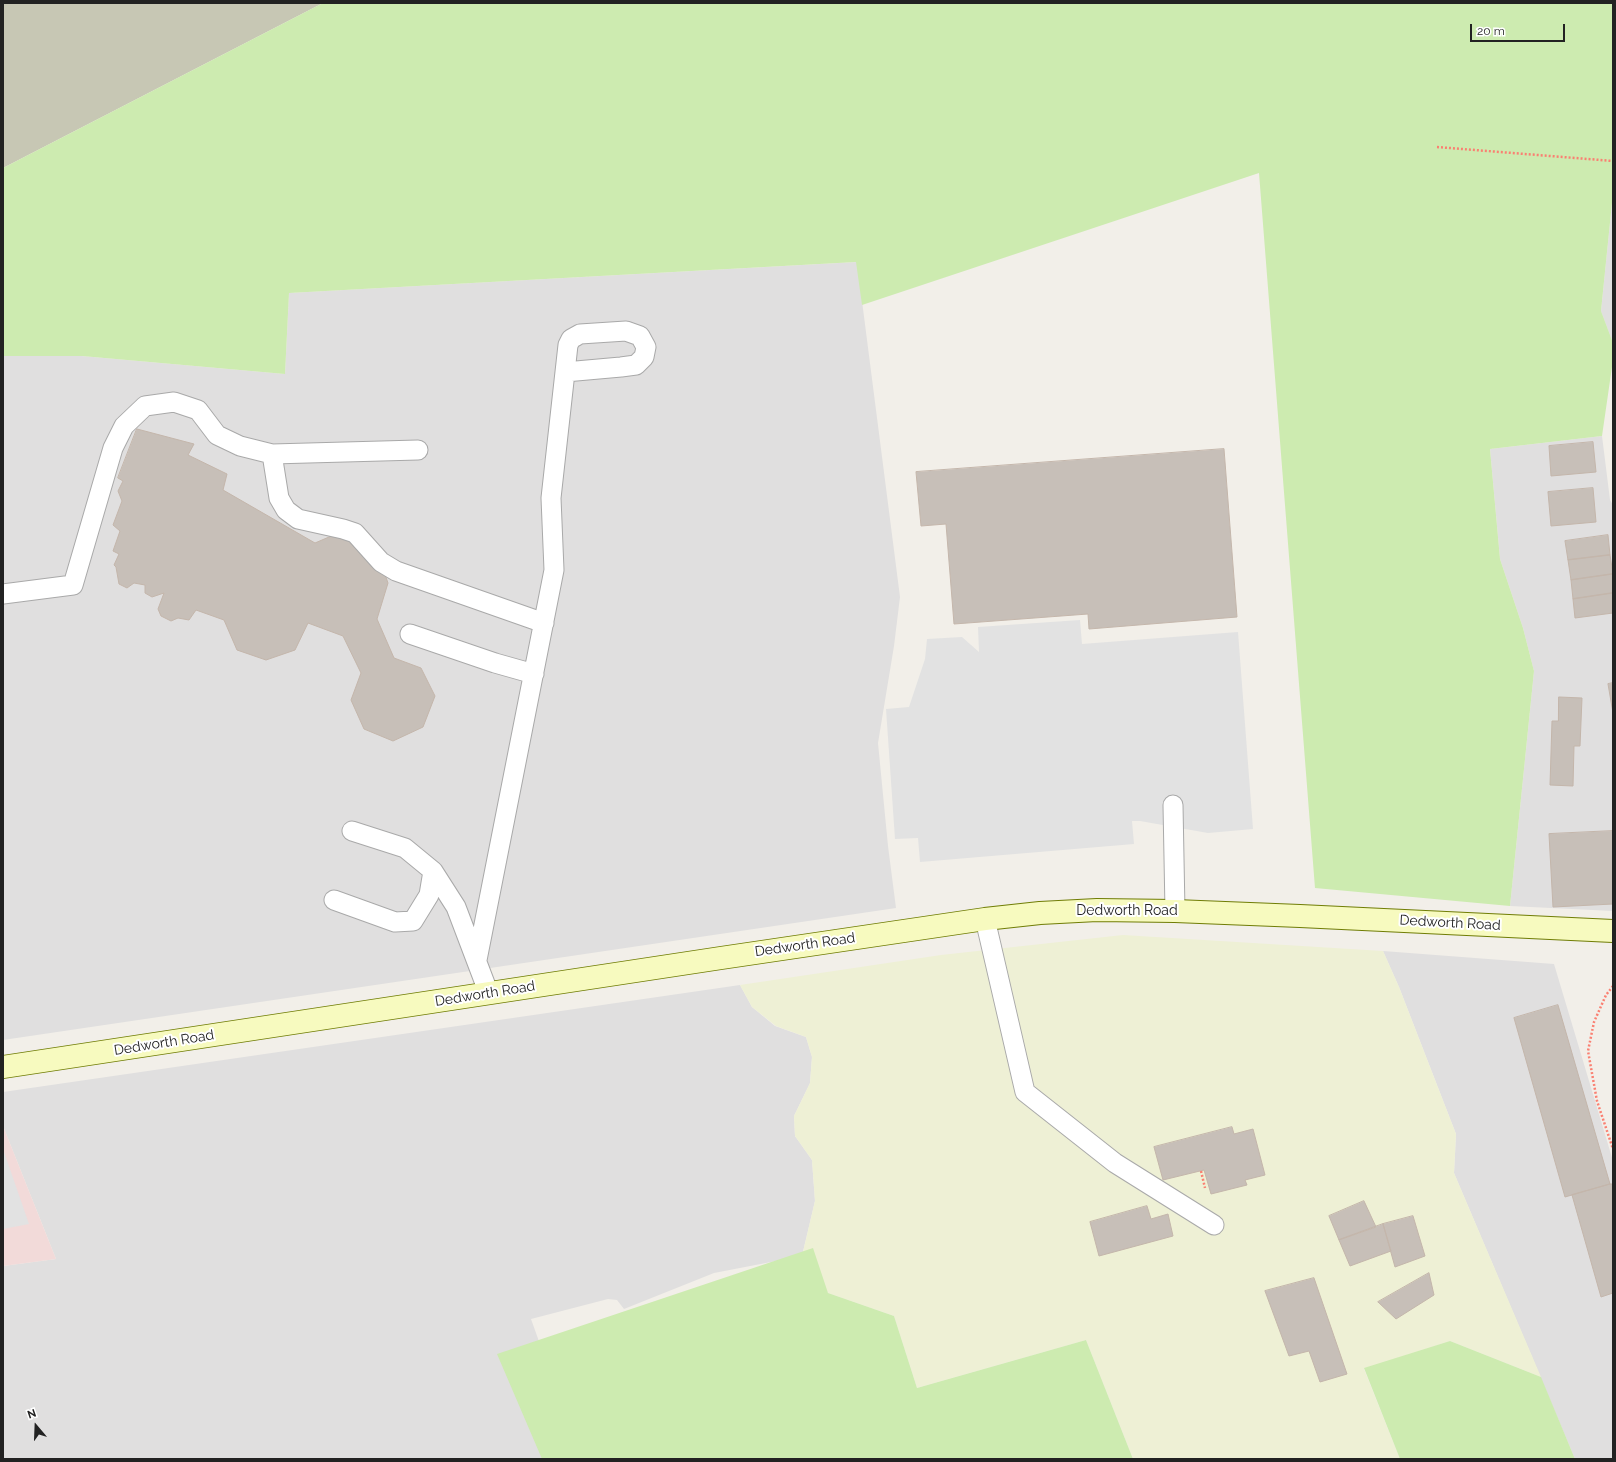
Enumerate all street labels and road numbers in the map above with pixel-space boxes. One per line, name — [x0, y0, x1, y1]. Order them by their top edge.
street label: Dedworth Road — [1076, 903, 1178, 919]
street label: Dedworth Road — [1399, 912, 1501, 934]
street label: Dedworth Road — [754, 930, 856, 960]
street label: Dedworth Road — [434, 978, 536, 1010]
street label: Dedworth Road — [113, 1027, 215, 1059]

